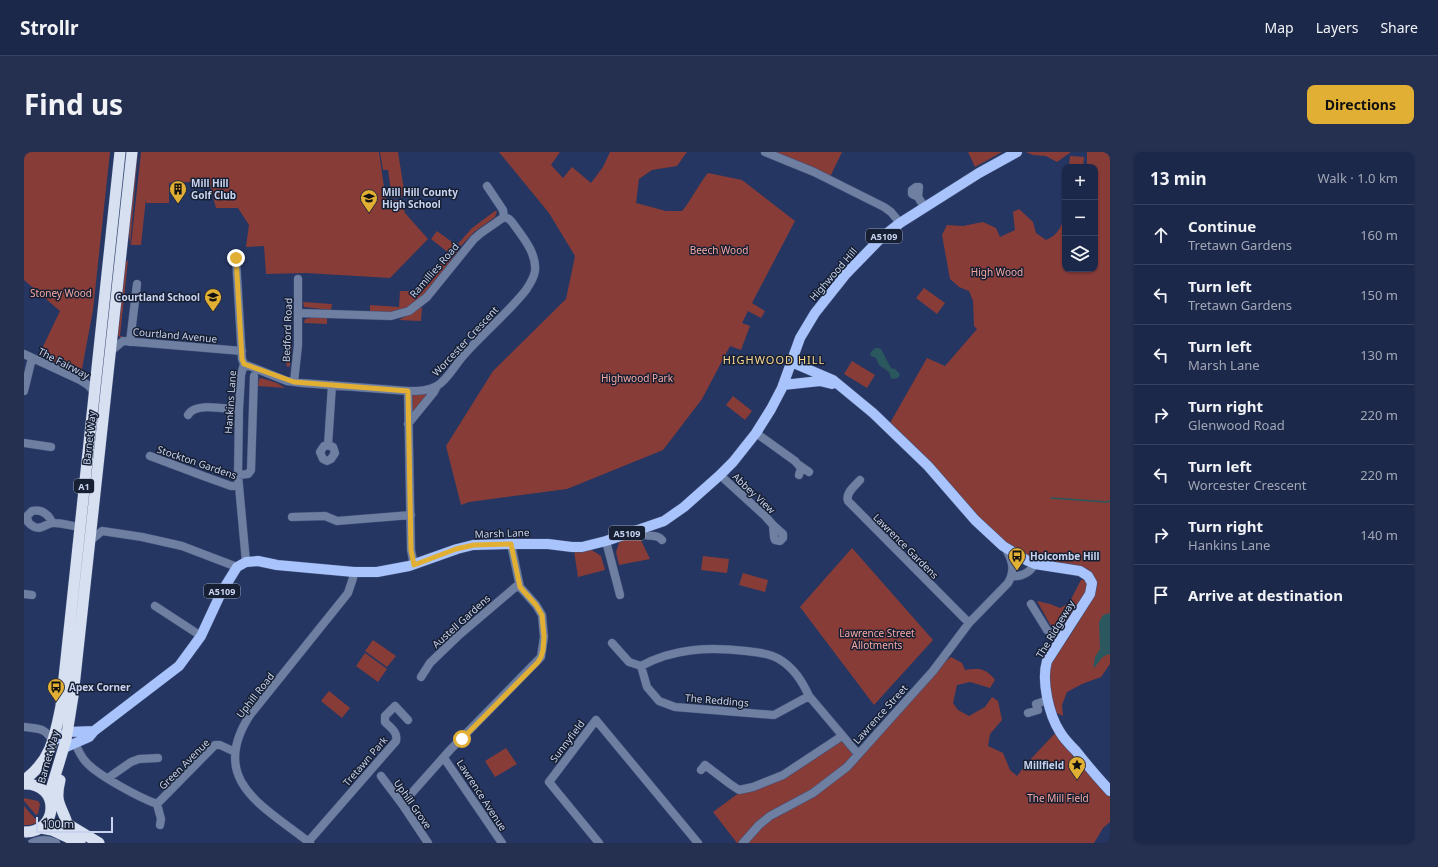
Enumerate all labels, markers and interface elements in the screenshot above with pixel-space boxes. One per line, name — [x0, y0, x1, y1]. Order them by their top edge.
text: Strollr — [20, 15, 79, 41]
text: Map — [1265, 18, 1294, 37]
text: Layers — [1316, 18, 1358, 37]
text: Share — [1380, 18, 1418, 37]
text: Find us — [24, 85, 123, 123]
button: Directions — [1307, 85, 1414, 124]
map controls — [1062, 164, 1098, 272]
button: + — [1062, 164, 1098, 200]
text: 13 min — [1150, 167, 1207, 190]
text: Walk · 1.0 km — [1318, 169, 1398, 187]
place label: Mill Hill Golf Club — [191, 176, 236, 202]
building icon: Mill Hill Golf Club — [168, 179, 188, 204]
place label: Mill Hill County High School — [382, 185, 458, 211]
school or university icon: Mill Hill County High School — [359, 188, 379, 213]
button: − — [1062, 200, 1098, 236]
text: Continue — [1188, 216, 1256, 236]
icon: ahead — [1150, 224, 1172, 246]
text: 160 m — [1360, 226, 1398, 244]
road number: A5109 — [866, 229, 902, 243]
button: layers — [1062, 236, 1098, 272]
text: Tretawn Gardens — [1188, 236, 1292, 254]
street label: Ramillies Road — [406, 240, 462, 300]
park label: Beech Wood — [690, 243, 748, 257]
street label: Highwood Hill — [806, 244, 860, 304]
route end — [227, 249, 245, 267]
park label: High Wood — [971, 265, 1023, 279]
text: Turn left — [1188, 276, 1252, 296]
icon: left — [1150, 284, 1172, 306]
park label: Stoney Wood — [30, 286, 92, 300]
text: 150 m — [1360, 286, 1398, 304]
school or university icon: Courtland School — [203, 287, 223, 312]
place label: Courtland School — [115, 290, 200, 304]
text: Tretawn Gardens — [1188, 296, 1292, 314]
street label: Bedford Road — [279, 298, 295, 362]
street label: Worcester Crescent — [429, 303, 501, 379]
street label: Courtland Avenue — [132, 324, 218, 346]
text: Turn left — [1188, 336, 1252, 356]
street label: The Fairway — [36, 344, 93, 382]
icon: left — [1150, 344, 1172, 366]
text: 130 m — [1360, 346, 1398, 364]
district label: HIGHWOOD HILL — [723, 352, 825, 367]
text: Marsh Lane — [1188, 356, 1260, 374]
street label: Hankins Lane — [221, 370, 239, 434]
park label: Highwood Park — [601, 371, 674, 385]
text: Turn right — [1188, 396, 1263, 416]
icon: right — [1150, 404, 1172, 426]
text: 220 m — [1360, 406, 1398, 424]
street label: Barnet Way — [79, 409, 99, 466]
text: Glenwood Road — [1188, 416, 1285, 434]
street label: Stockton Gardens — [155, 442, 239, 482]
text: Turn left — [1188, 456, 1252, 476]
icon: left — [1150, 464, 1172, 486]
text: 220 m — [1360, 466, 1398, 484]
street label: Abbey View — [730, 470, 779, 517]
text: Worcester Crescent — [1188, 476, 1307, 494]
road number: A1 — [74, 479, 94, 493]
street label: Lawrence Gardens — [870, 510, 942, 582]
text: Turn right — [1188, 516, 1263, 536]
icon: right — [1150, 524, 1172, 546]
street label: Marsh Lane — [474, 525, 530, 541]
road number: A5109 — [609, 526, 645, 540]
text: 140 m — [1360, 526, 1398, 544]
text: Hankins Lane — [1188, 536, 1270, 554]
bus stop icon: Holcombe Hill — [1007, 546, 1027, 571]
place label: Holcombe Hill — [1030, 549, 1100, 563]
road number: A5109 — [204, 584, 240, 598]
icon: arrive — [1150, 584, 1172, 606]
text: Arrive at destination — [1188, 585, 1343, 605]
street label: Austell Gardens — [429, 591, 493, 651]
street label: The Ridgeway — [1032, 597, 1078, 661]
park label: Lawrence Street Allotments — [839, 626, 915, 652]
street label: Uphill Road — [233, 669, 277, 721]
bus stop icon: Apex Corner — [46, 677, 66, 702]
place label: Apex Corner — [69, 680, 131, 694]
street label: Lawrence Street — [850, 681, 911, 747]
street label: The Reddings — [685, 690, 750, 710]
street label: Sunnyfield — [547, 717, 587, 765]
street label: Barnet Way — [34, 728, 62, 785]
route start — [453, 730, 471, 748]
street label: Tretawn Park — [340, 733, 391, 789]
street label: Green Avenue — [156, 735, 213, 792]
place icon: Millfield — [1067, 755, 1087, 780]
street label: Lawrence Avenue — [454, 757, 511, 834]
place label: Millfield — [1024, 758, 1064, 772]
street label: Uphill Grove — [391, 776, 436, 832]
park label: The Mill Field — [1027, 791, 1089, 805]
scale bar — [36, 815, 113, 834]
text: 100 m — [42, 816, 74, 831]

